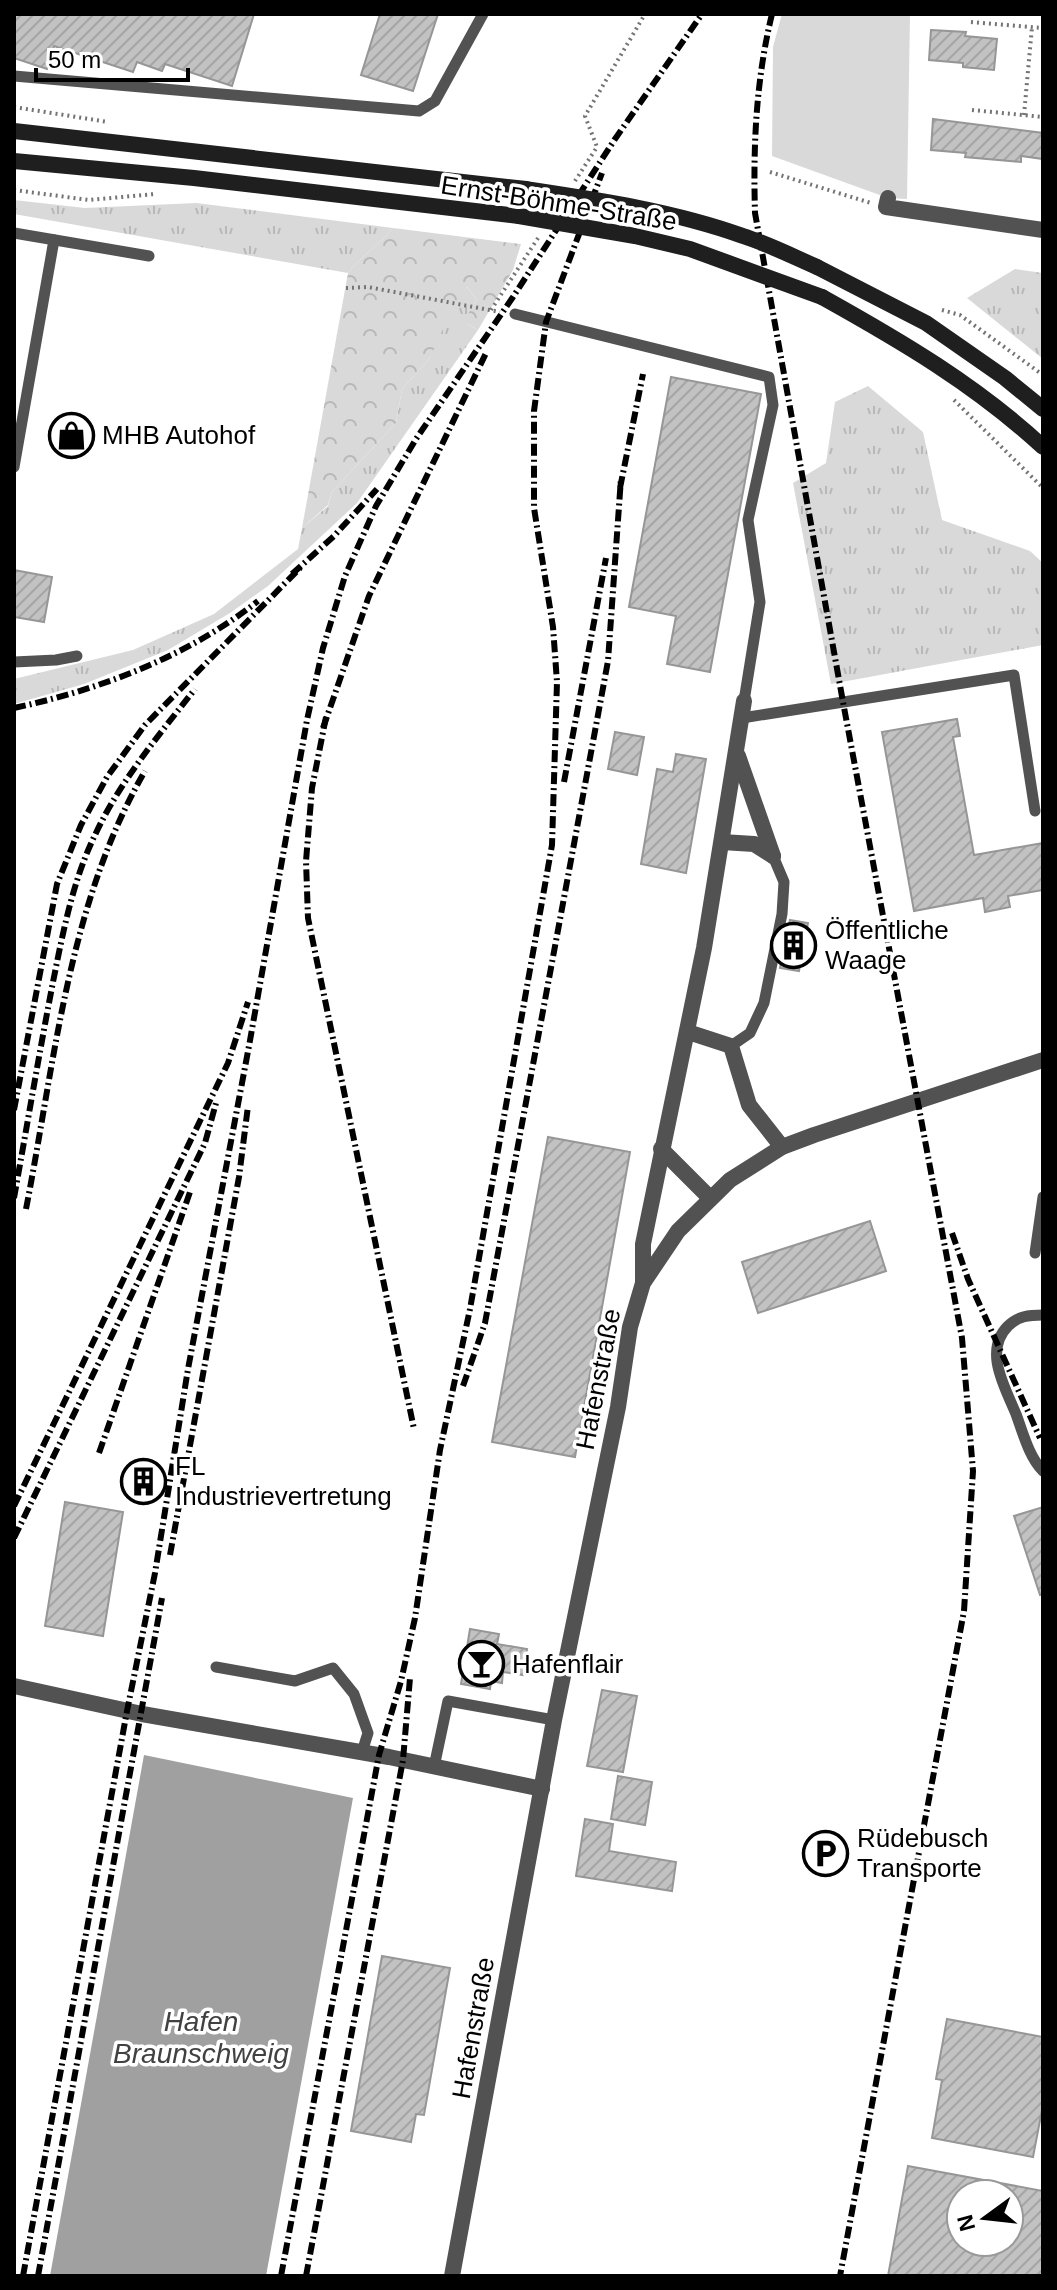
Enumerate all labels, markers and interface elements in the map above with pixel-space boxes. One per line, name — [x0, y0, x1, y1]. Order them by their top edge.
scale bar — [36, 32, 188, 82]
text: 50 m — [48, 46, 101, 73]
street label: Ernst-Böhme-Straße — [439, 170, 679, 236]
shop icon: MHB Autohof — [47, 411, 95, 459]
place label: MHB Autohof — [102, 420, 256, 450]
place label: Öffentliche Waage — [825, 915, 949, 975]
building icon: Öffentliche Waage — [770, 921, 818, 969]
street label: Hafenstraße — [570, 1306, 626, 1452]
place label: FL Industrievertretung — [175, 1451, 392, 1511]
building icon: FL Industrievertretung — [120, 1457, 168, 1505]
bar icon: Hafenflair — [457, 1640, 505, 1688]
place label: Hafenflair — [512, 1649, 624, 1679]
place label: Rüdebusch Transporte — [857, 1823, 989, 1883]
parking icon: Rüdebusch Transporte — [802, 1829, 850, 1877]
street label: Hafenstraße — [446, 1955, 500, 2101]
water label: Hafen Braunschweig — [113, 2006, 289, 2069]
north arrow — [945, 2178, 1025, 2258]
text: N — [952, 2212, 980, 2234]

